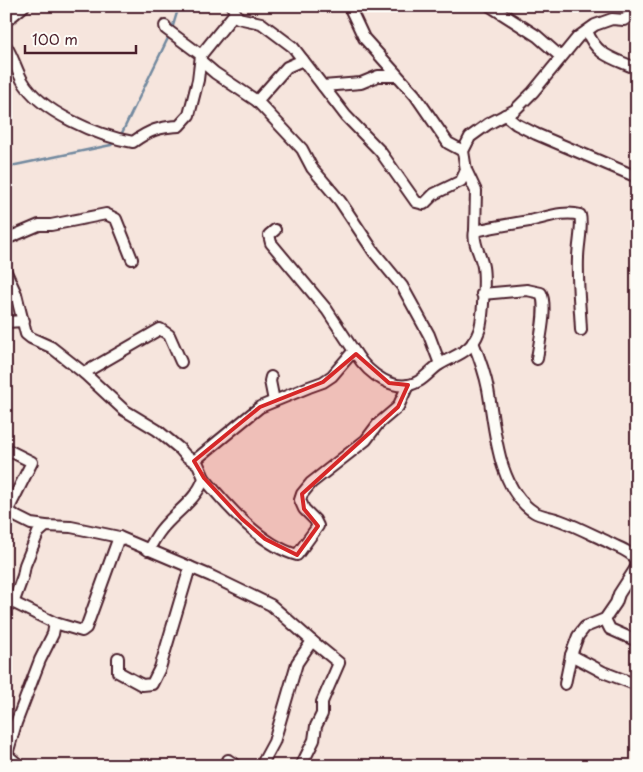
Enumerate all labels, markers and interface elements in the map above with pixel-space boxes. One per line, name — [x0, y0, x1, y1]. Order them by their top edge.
scale bar — [25, 22, 136, 54]
text: 100 m — [32, 27, 78, 50]

